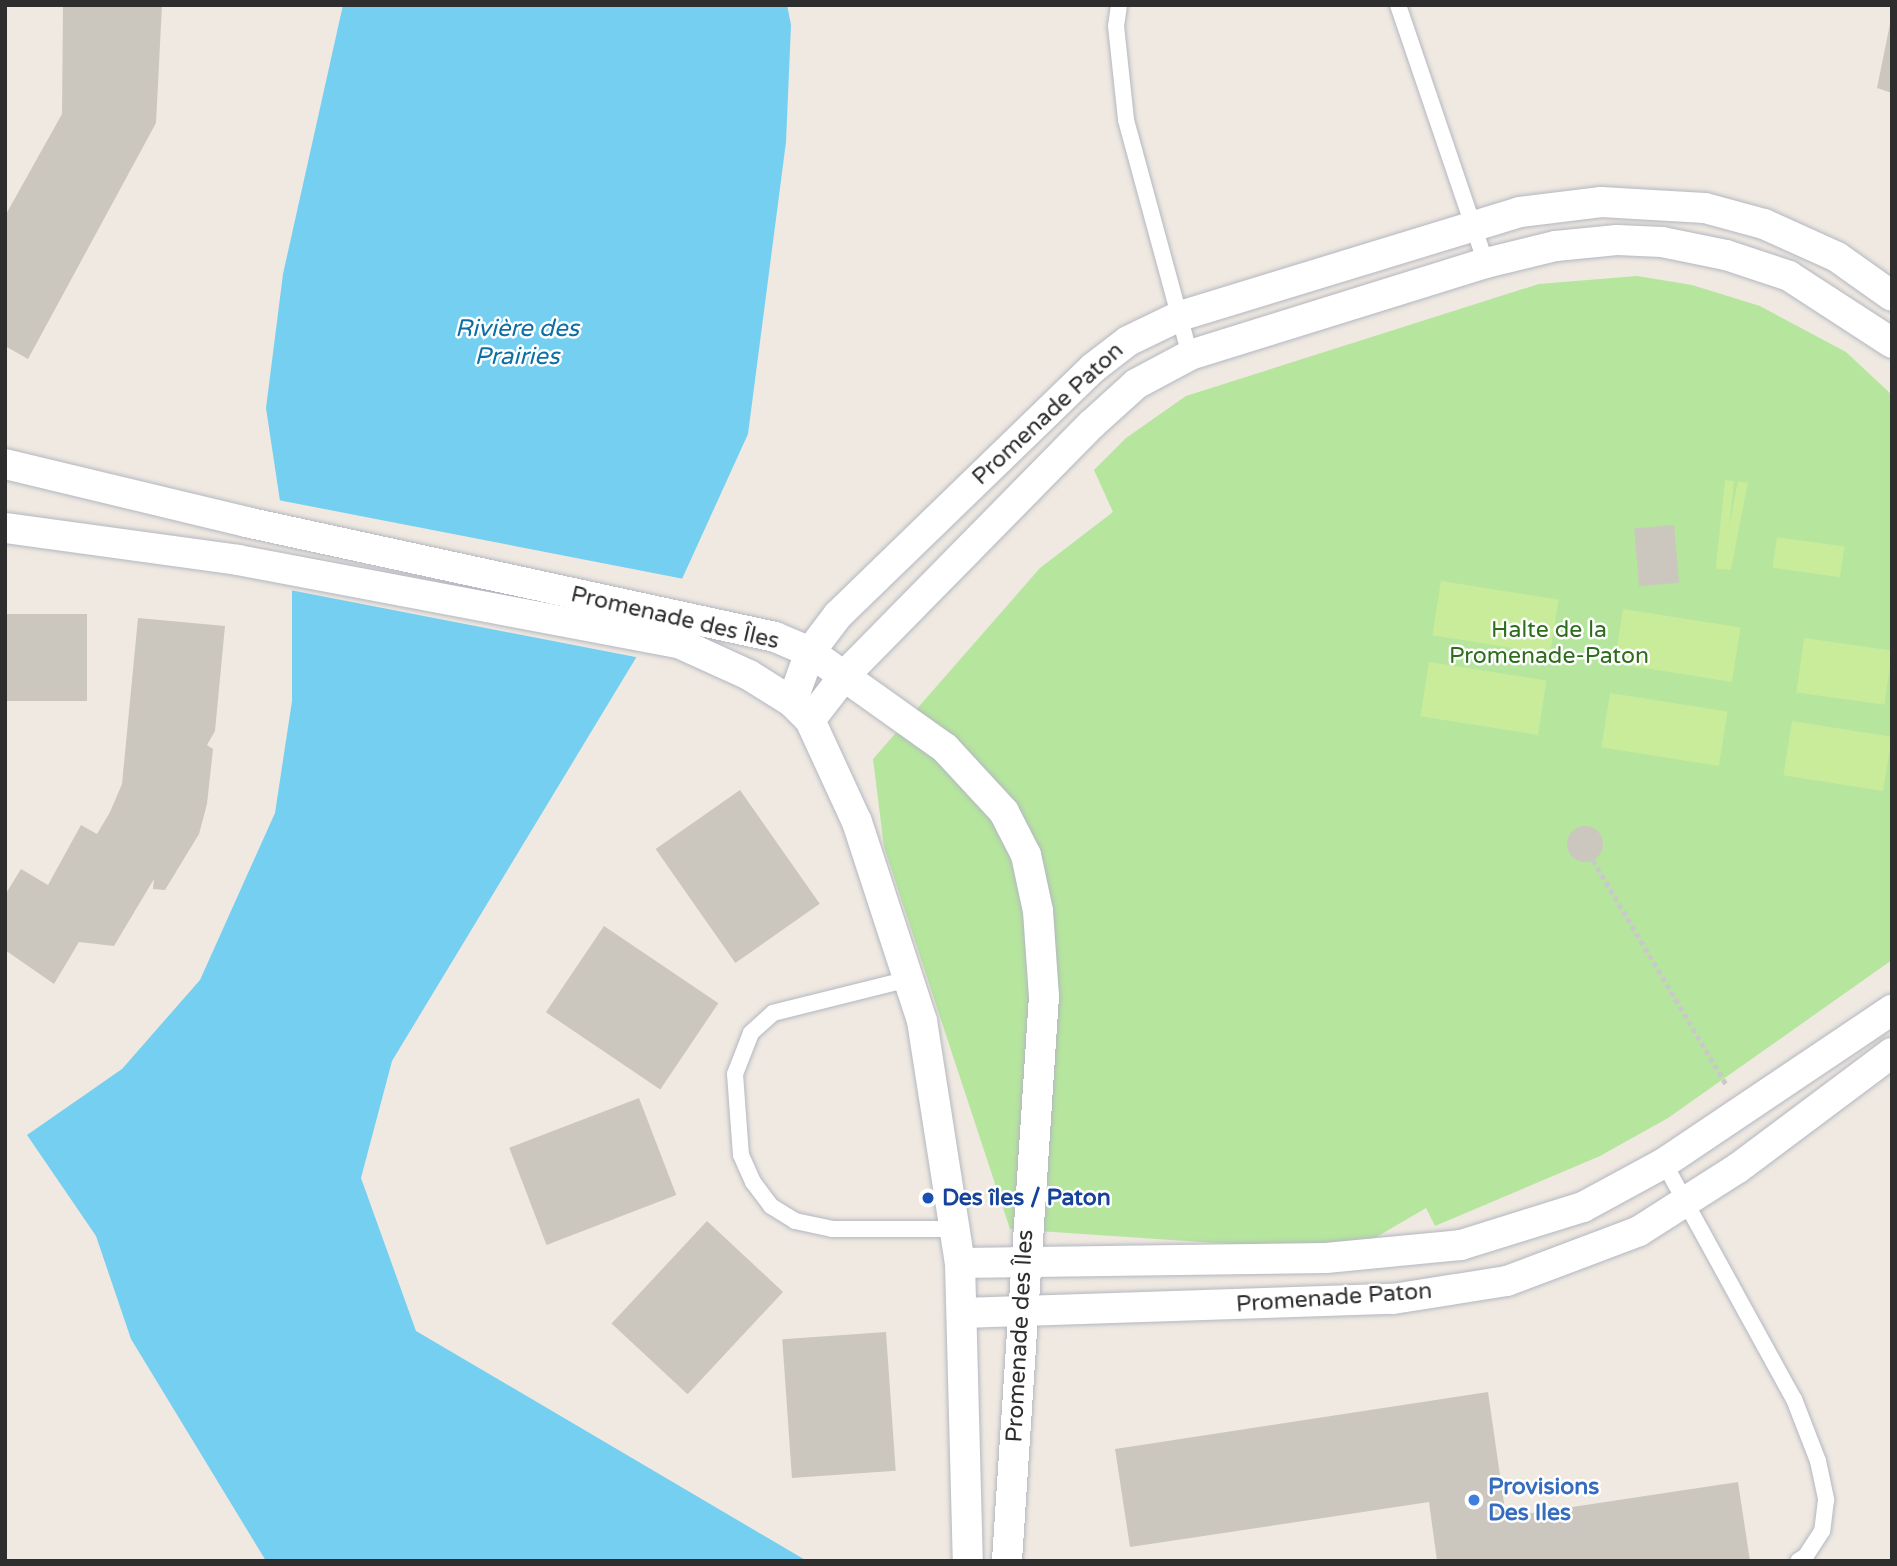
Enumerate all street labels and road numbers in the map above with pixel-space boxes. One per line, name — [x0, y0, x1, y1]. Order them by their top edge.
street label: Promenade Paton — [967, 337, 1129, 491]
street label: Promenade des Îles — [568, 581, 782, 655]
street label: Promenade des Îles — [1001, 1229, 1039, 1443]
street label: Promenade Paton — [1235, 1277, 1433, 1319]

